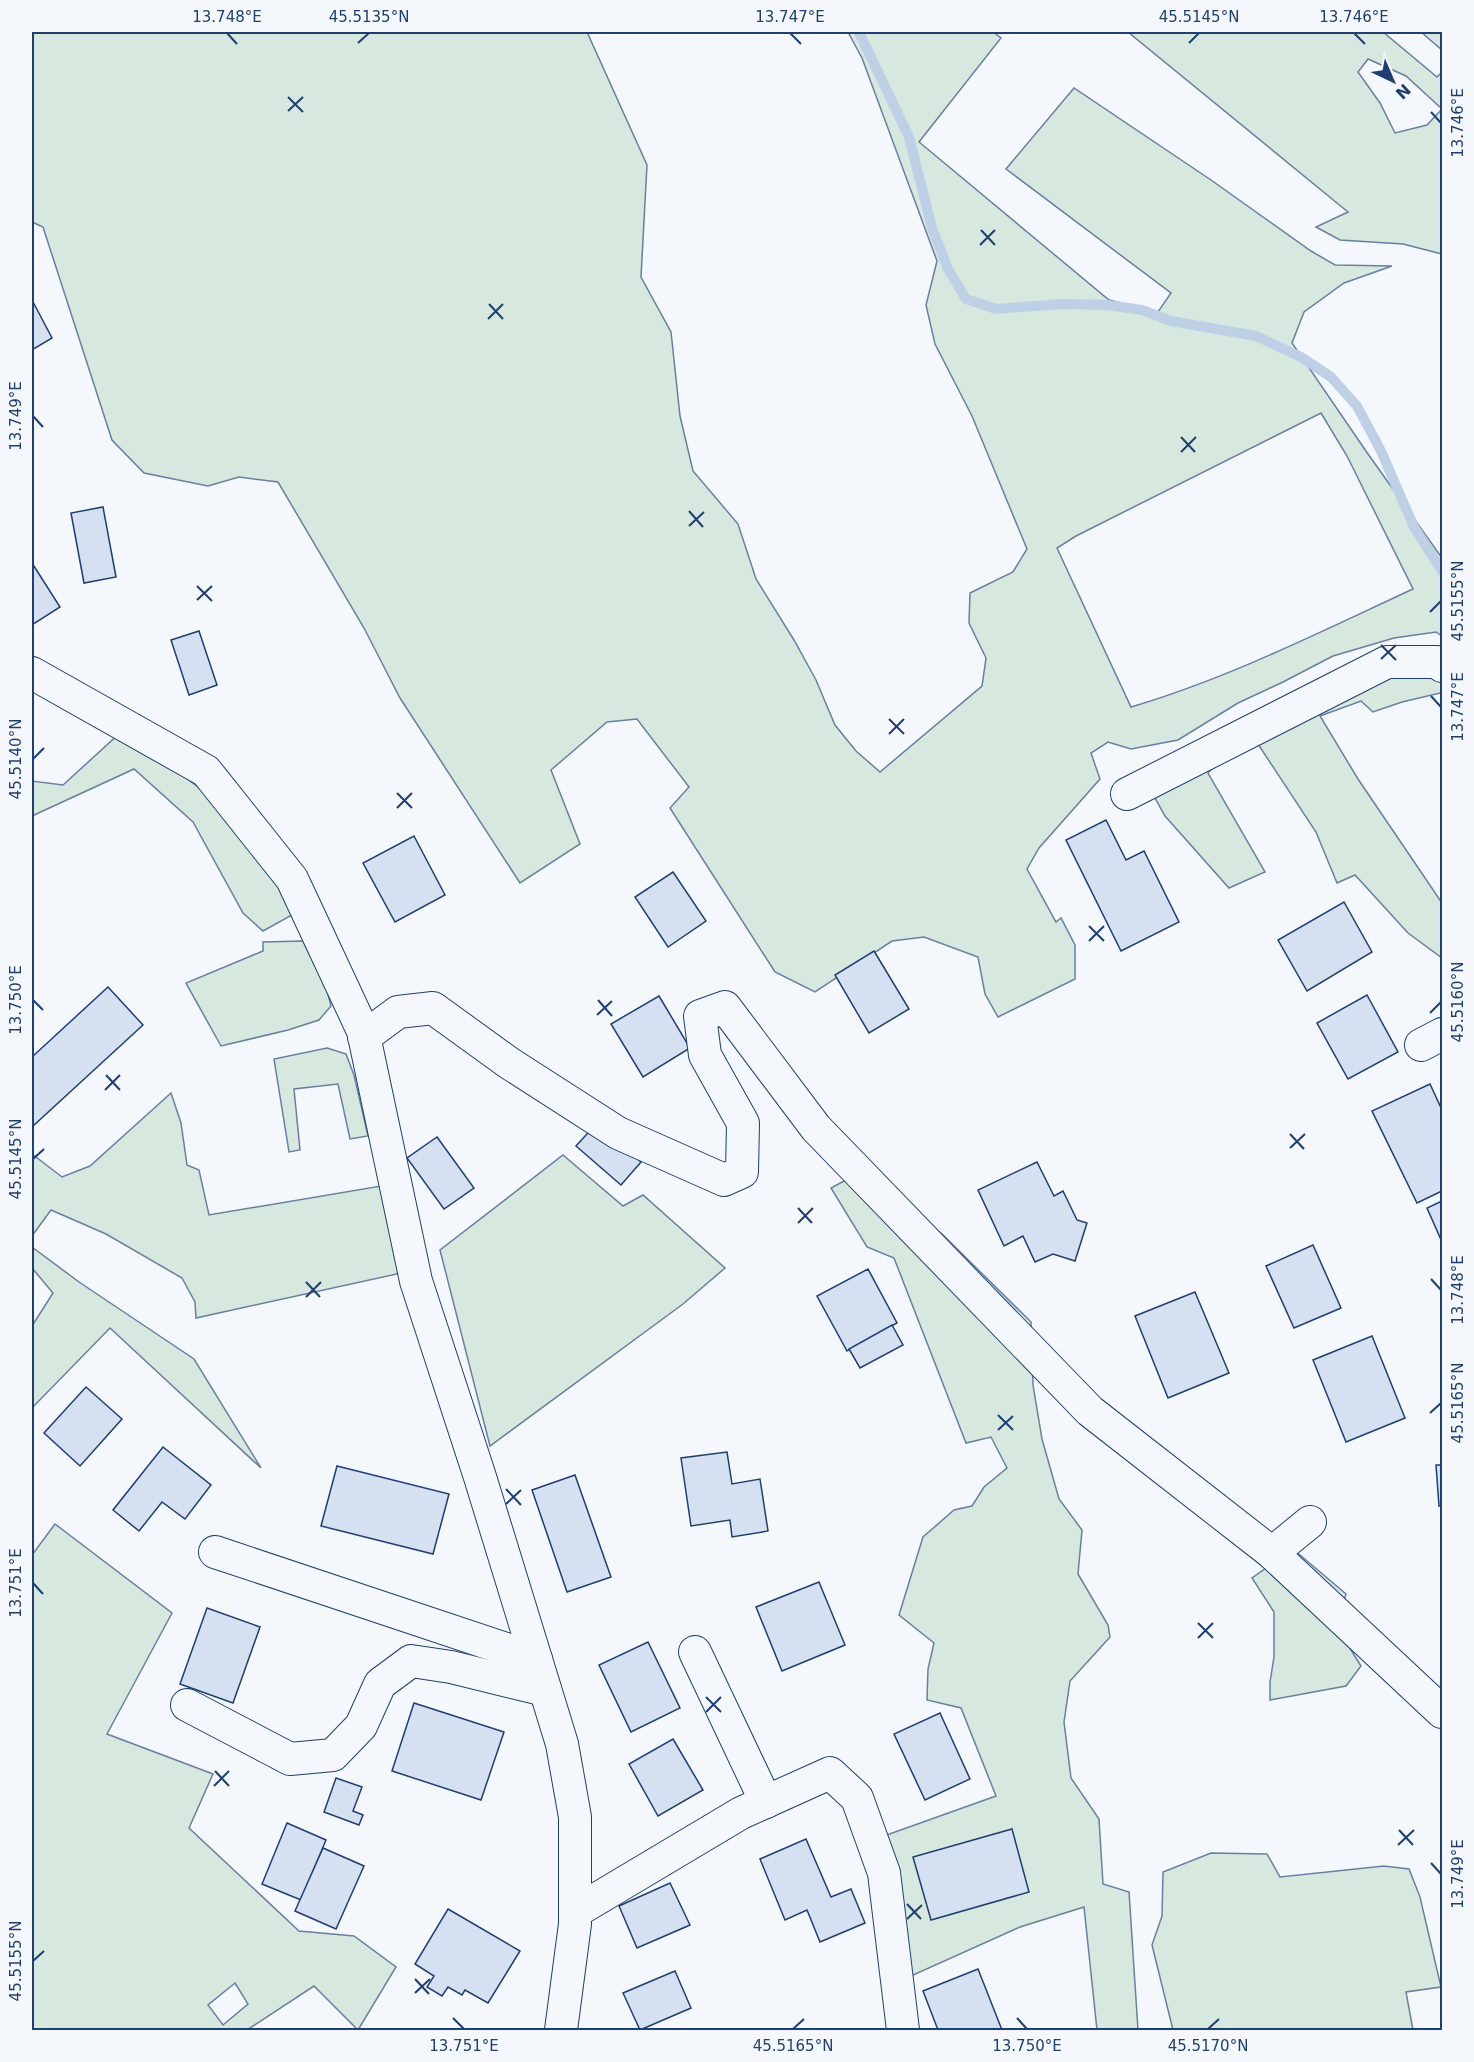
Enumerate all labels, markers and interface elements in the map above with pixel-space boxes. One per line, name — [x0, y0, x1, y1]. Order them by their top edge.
text: 13.748°E — [192, 8, 262, 26]
text: 45.5135°N — [329, 8, 409, 26]
text: 13.747°E — [755, 8, 825, 26]
text: 45.5145°N — [1159, 8, 1239, 26]
text: 13.746°E — [1319, 8, 1389, 26]
north arrow — [1363, 51, 1423, 111]
text: N — [1392, 80, 1414, 103]
text: 13.746°E — [1449, 88, 1467, 158]
text: 13.749°E — [7, 381, 25, 451]
text: 45.5155°N — [1449, 561, 1467, 641]
text: 13.747°E — [1449, 672, 1467, 742]
text: 45.5140°N — [7, 719, 25, 799]
text: 45.5160°N — [1449, 962, 1467, 1042]
text: 13.750°E — [7, 965, 25, 1035]
text: 45.5145°N — [7, 1119, 25, 1199]
text: 13.748°E — [1449, 1255, 1467, 1325]
text: 45.5165°N — [1449, 1363, 1467, 1443]
text: 13.751°E — [7, 1548, 25, 1618]
text: 13.749°E — [1449, 1839, 1467, 1909]
text: 45.5155°N — [7, 1921, 25, 2001]
text: 13.751°E — [429, 2037, 499, 2055]
text: 45.5165°N — [753, 2037, 833, 2055]
text: 13.750°E — [992, 2037, 1062, 2055]
text: 45.5170°N — [1168, 2037, 1248, 2055]

